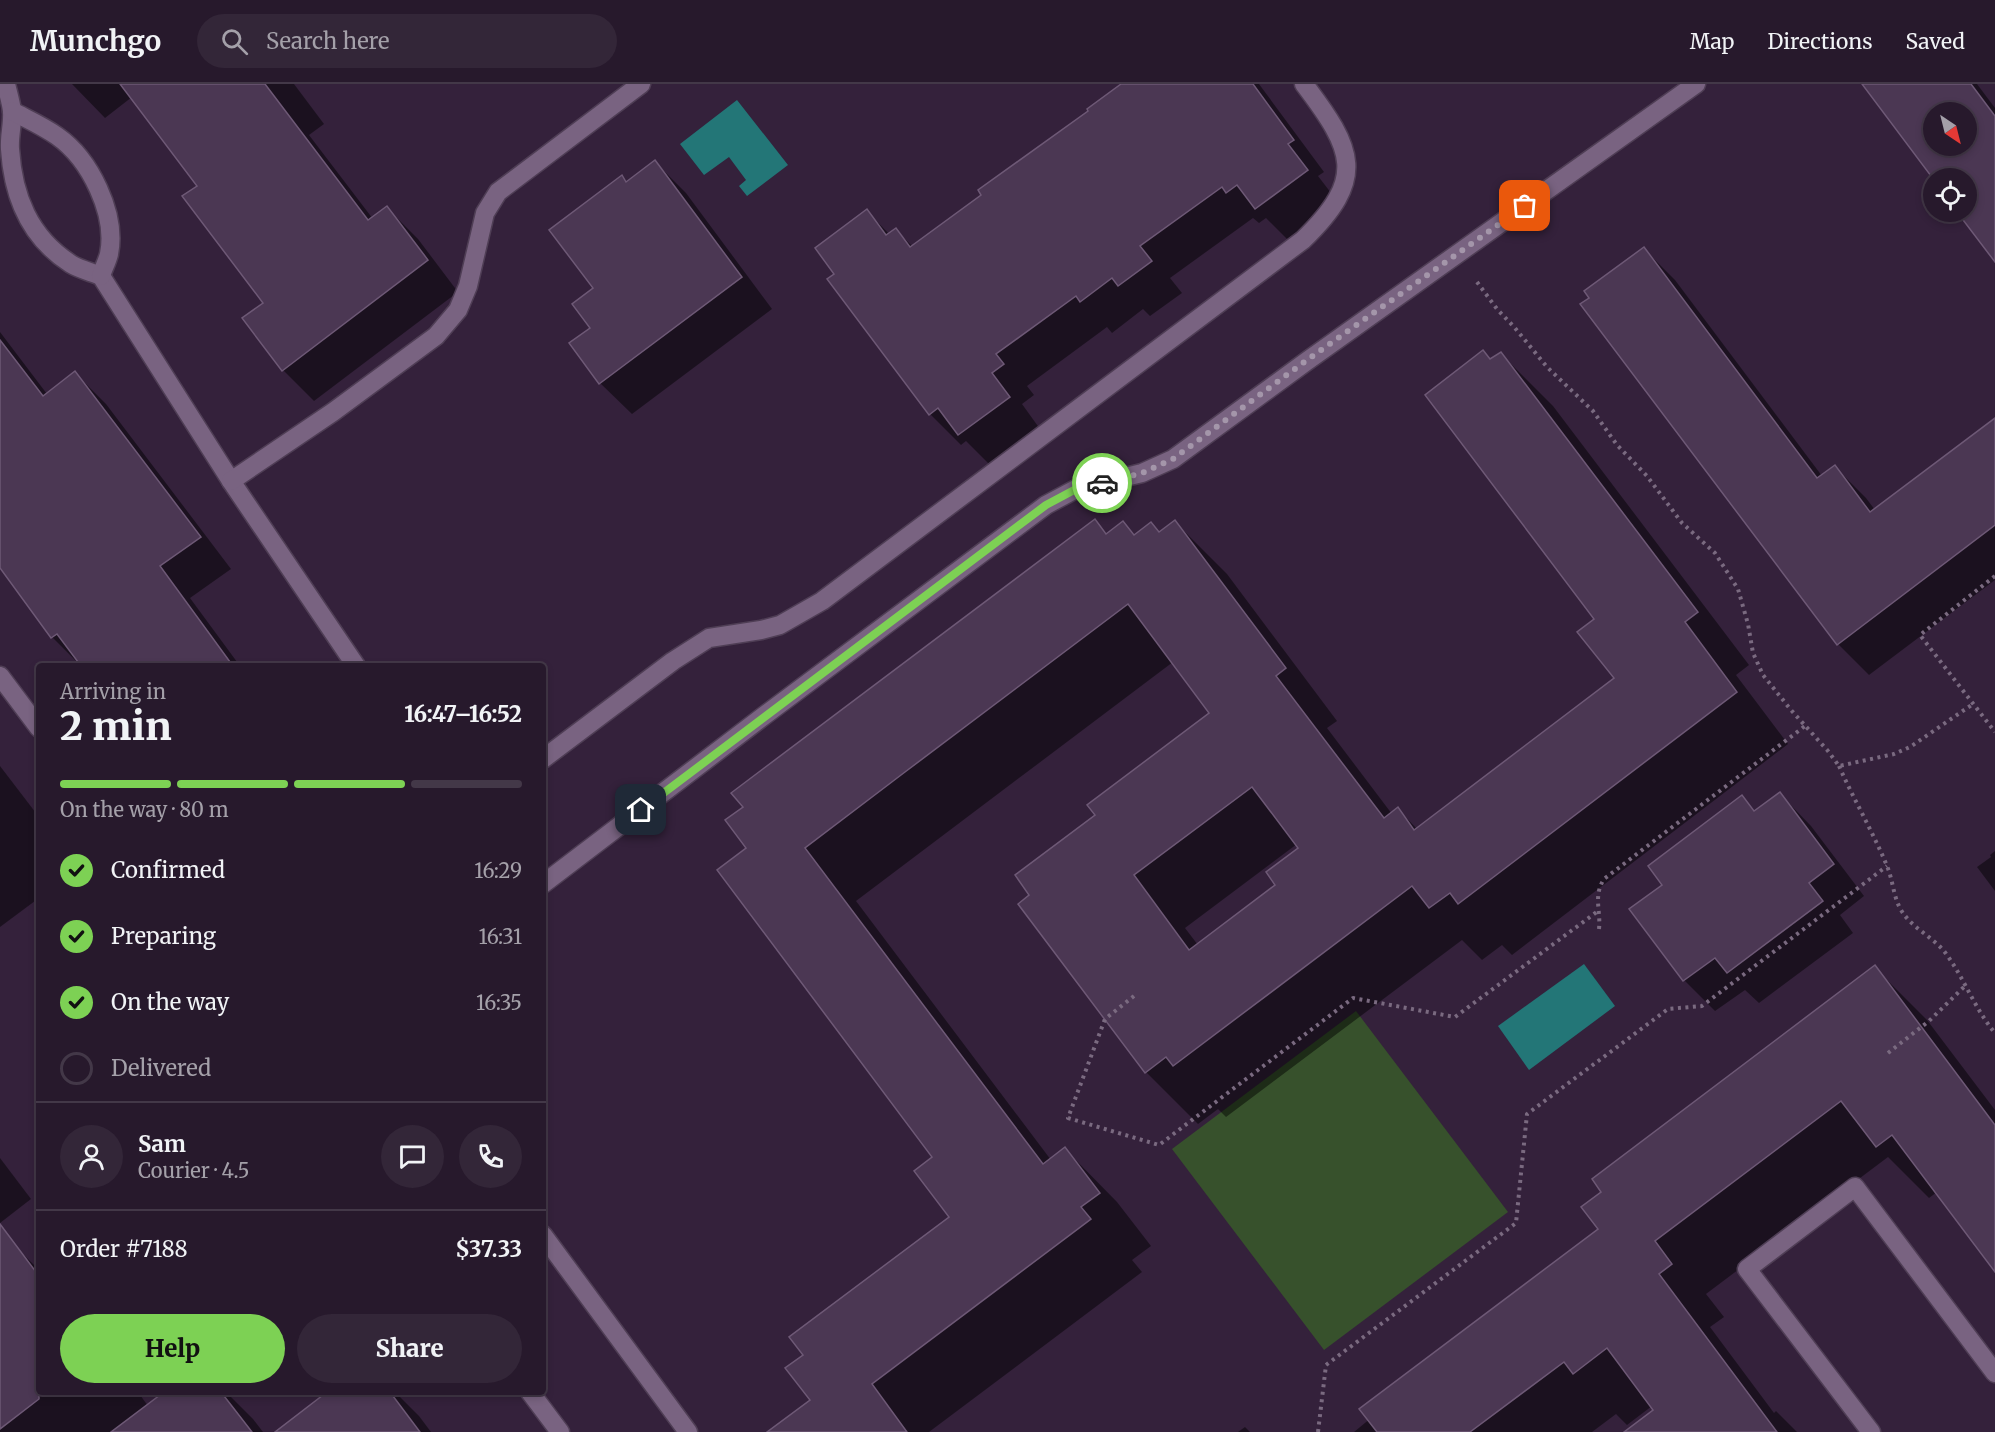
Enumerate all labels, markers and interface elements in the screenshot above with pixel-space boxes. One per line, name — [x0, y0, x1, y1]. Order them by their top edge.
search box — [197, 14, 617, 68]
text: Munchgo — [30, 23, 161, 59]
icon: search — [218, 25, 251, 58]
text: Search here — [266, 27, 389, 55]
text: Map — [1690, 28, 1734, 55]
text: Directions — [1767, 28, 1872, 55]
text: Saved — [1905, 28, 1965, 55]
north arrow — [1923, 102, 1977, 156]
map controls — [1923, 102, 1977, 222]
button: locate — [1923, 168, 1977, 222]
pin — [1499, 180, 1550, 231]
icon: bag — [1508, 189, 1541, 222]
courier — [1072, 453, 1132, 513]
icon: car — [1086, 467, 1119, 500]
text: Arriving in — [60, 679, 166, 704]
text: 16:47–16:52 — [404, 700, 522, 728]
text: 2 min — [60, 702, 172, 751]
pin — [615, 784, 666, 835]
icon: home — [624, 793, 657, 826]
text: On the way · 80 m — [60, 797, 229, 822]
icon: check — [60, 854, 93, 887]
text: Confirmed — [111, 856, 225, 884]
text: 16:29 — [474, 858, 522, 883]
icon: check — [60, 920, 93, 953]
text: Preparing — [111, 922, 216, 950]
text: 16:31 — [478, 924, 522, 949]
icon: check — [60, 986, 93, 1019]
text: On the way — [111, 988, 229, 1016]
text: 16:35 — [476, 990, 522, 1015]
text: Delivered — [111, 1054, 211, 1082]
button: person — [60, 1125, 123, 1188]
button: chat — [381, 1125, 444, 1188]
button: phone — [459, 1125, 522, 1188]
text: Sam — [138, 1130, 186, 1158]
text: Courier · 4.5 — [138, 1158, 250, 1183]
text: Order #7188 — [60, 1235, 188, 1263]
text: $37.33 — [455, 1235, 522, 1263]
button: Help — [60, 1314, 285, 1383]
button: Share — [297, 1314, 522, 1383]

